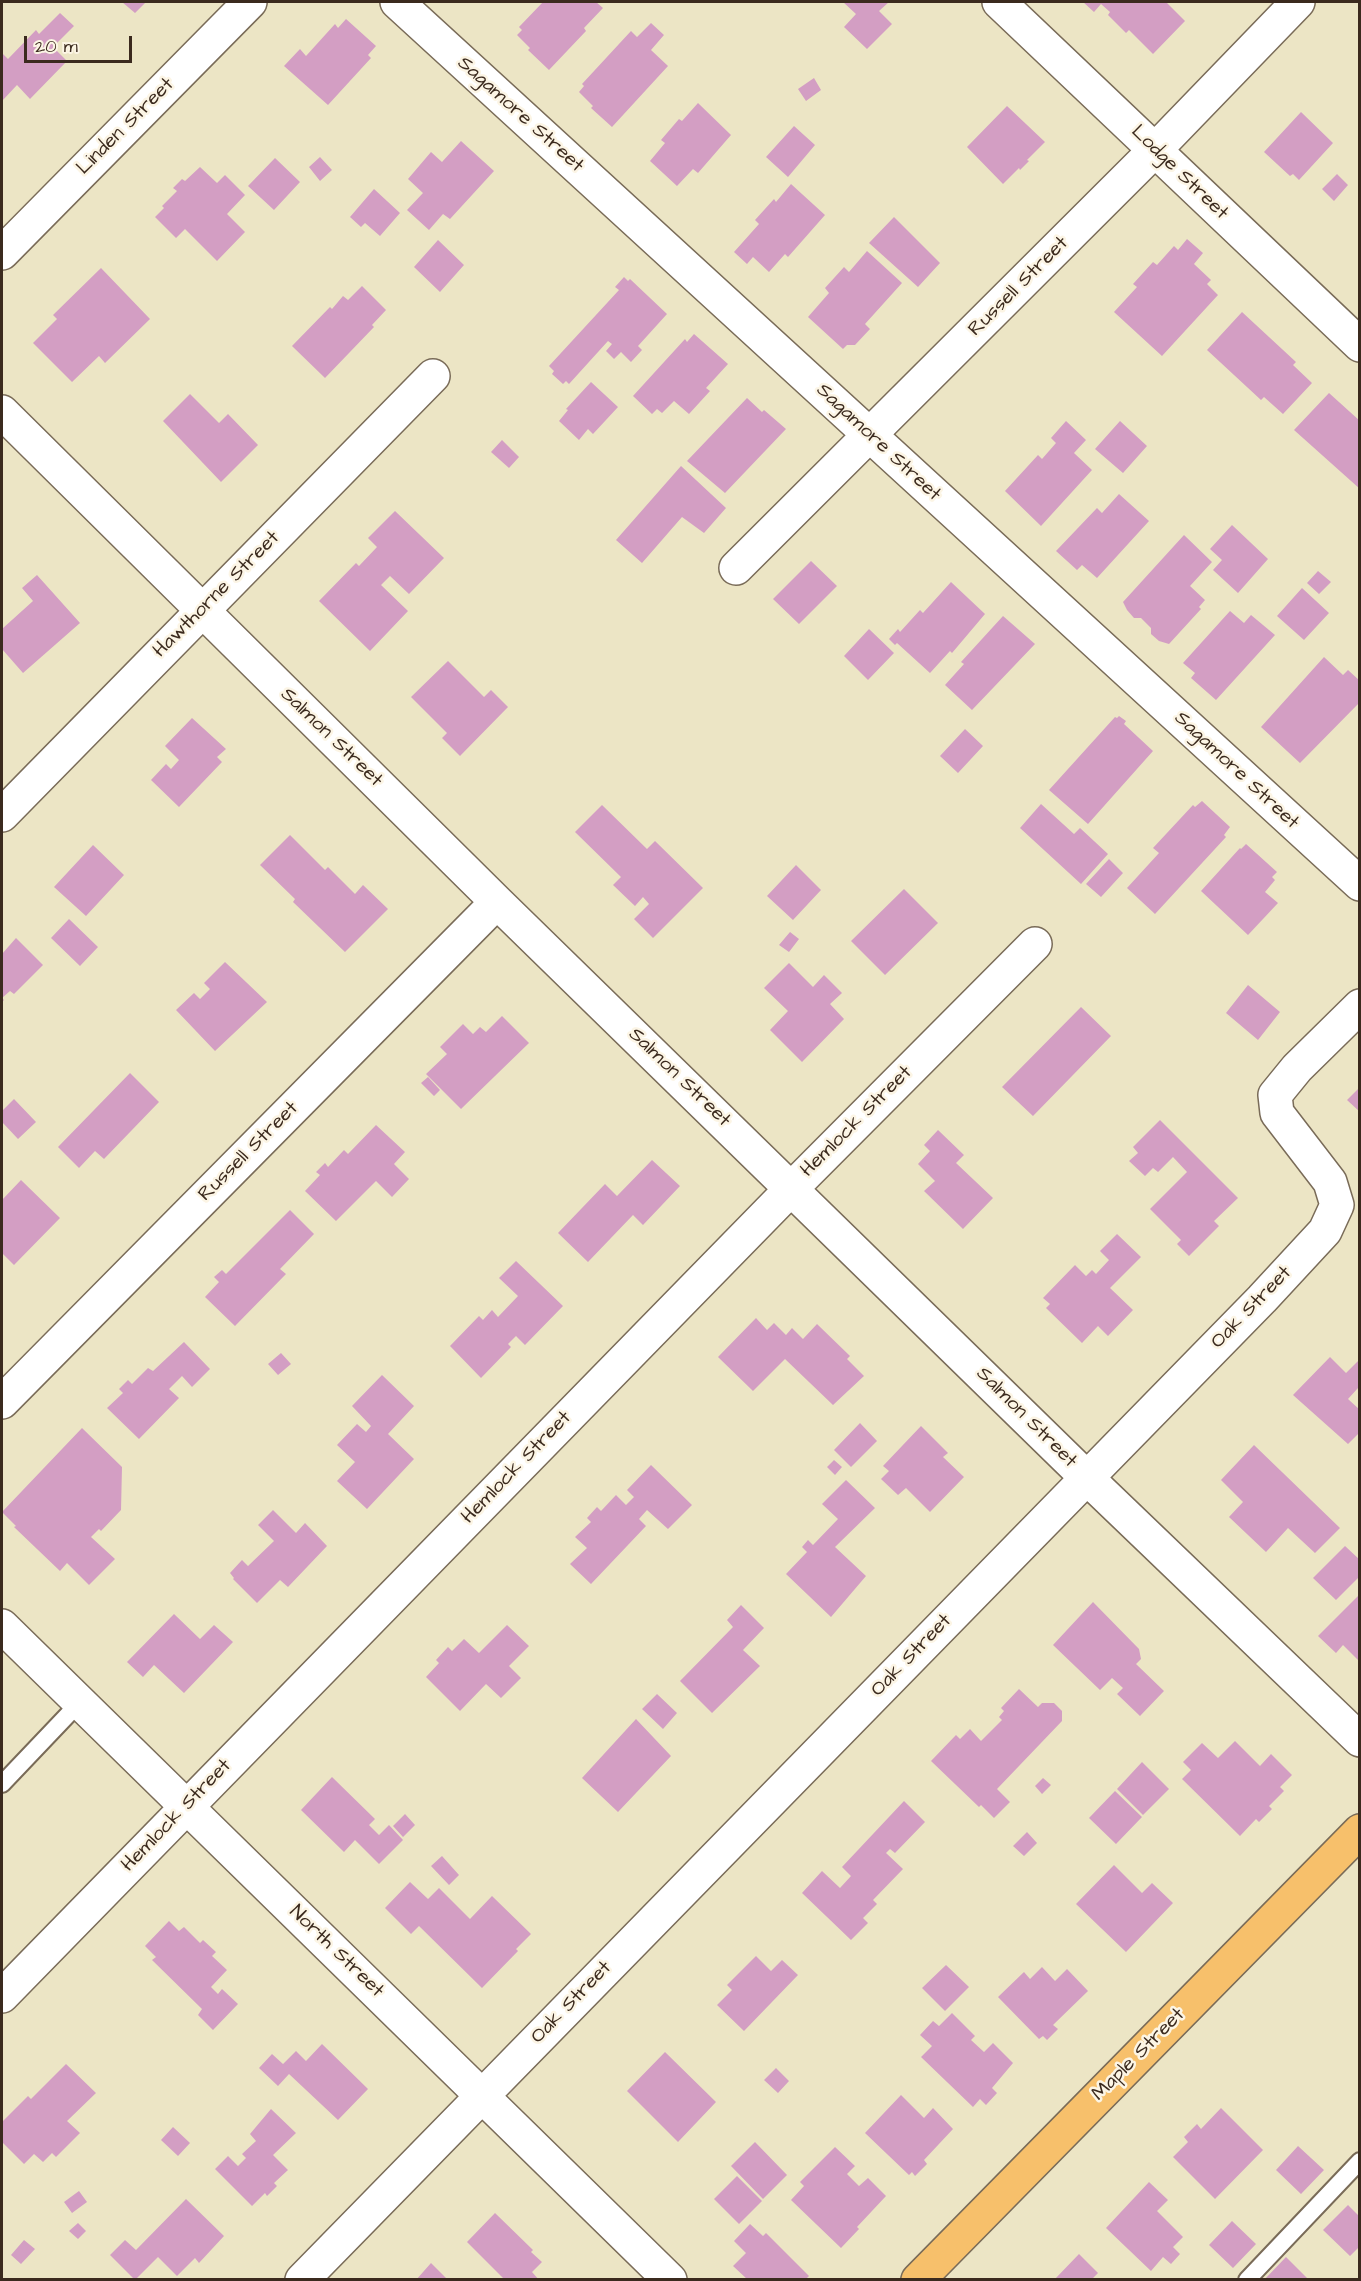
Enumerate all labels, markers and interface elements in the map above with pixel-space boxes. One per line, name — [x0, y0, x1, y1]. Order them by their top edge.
scale bar — [27, 24, 135, 62]
text: 20 m — [35, 34, 78, 59]
street label: Sagamore Street — [452, 52, 588, 178]
street label: Linden Street — [72, 73, 180, 181]
street label: Lodge Street — [1125, 121, 1233, 225]
street label: Russell Street — [964, 232, 1074, 342]
street label: Sagamore Street — [811, 379, 945, 507]
street label: Hawthorne Street — [149, 527, 285, 663]
street label: Salmon Street — [275, 683, 387, 793]
street label: Sagamore Street — [1169, 707, 1303, 835]
street label: Salmon Street — [623, 1023, 735, 1133]
street label: Hemlock Street — [796, 1061, 918, 1183]
street label: Russell Street — [194, 1097, 304, 1207]
street label: Oak Street — [1207, 1262, 1297, 1354]
street label: Salmon Street — [971, 1363, 1081, 1473]
street label: Hemlock Street — [457, 1407, 577, 1529]
street label: Oak Street — [867, 1610, 957, 1702]
street label: Hemlock Street — [117, 1755, 237, 1877]
street label: North Street — [284, 1901, 388, 2003]
street label: Oak Street — [527, 1957, 617, 2049]
street label: Maple Street — [1088, 2004, 1190, 2106]

